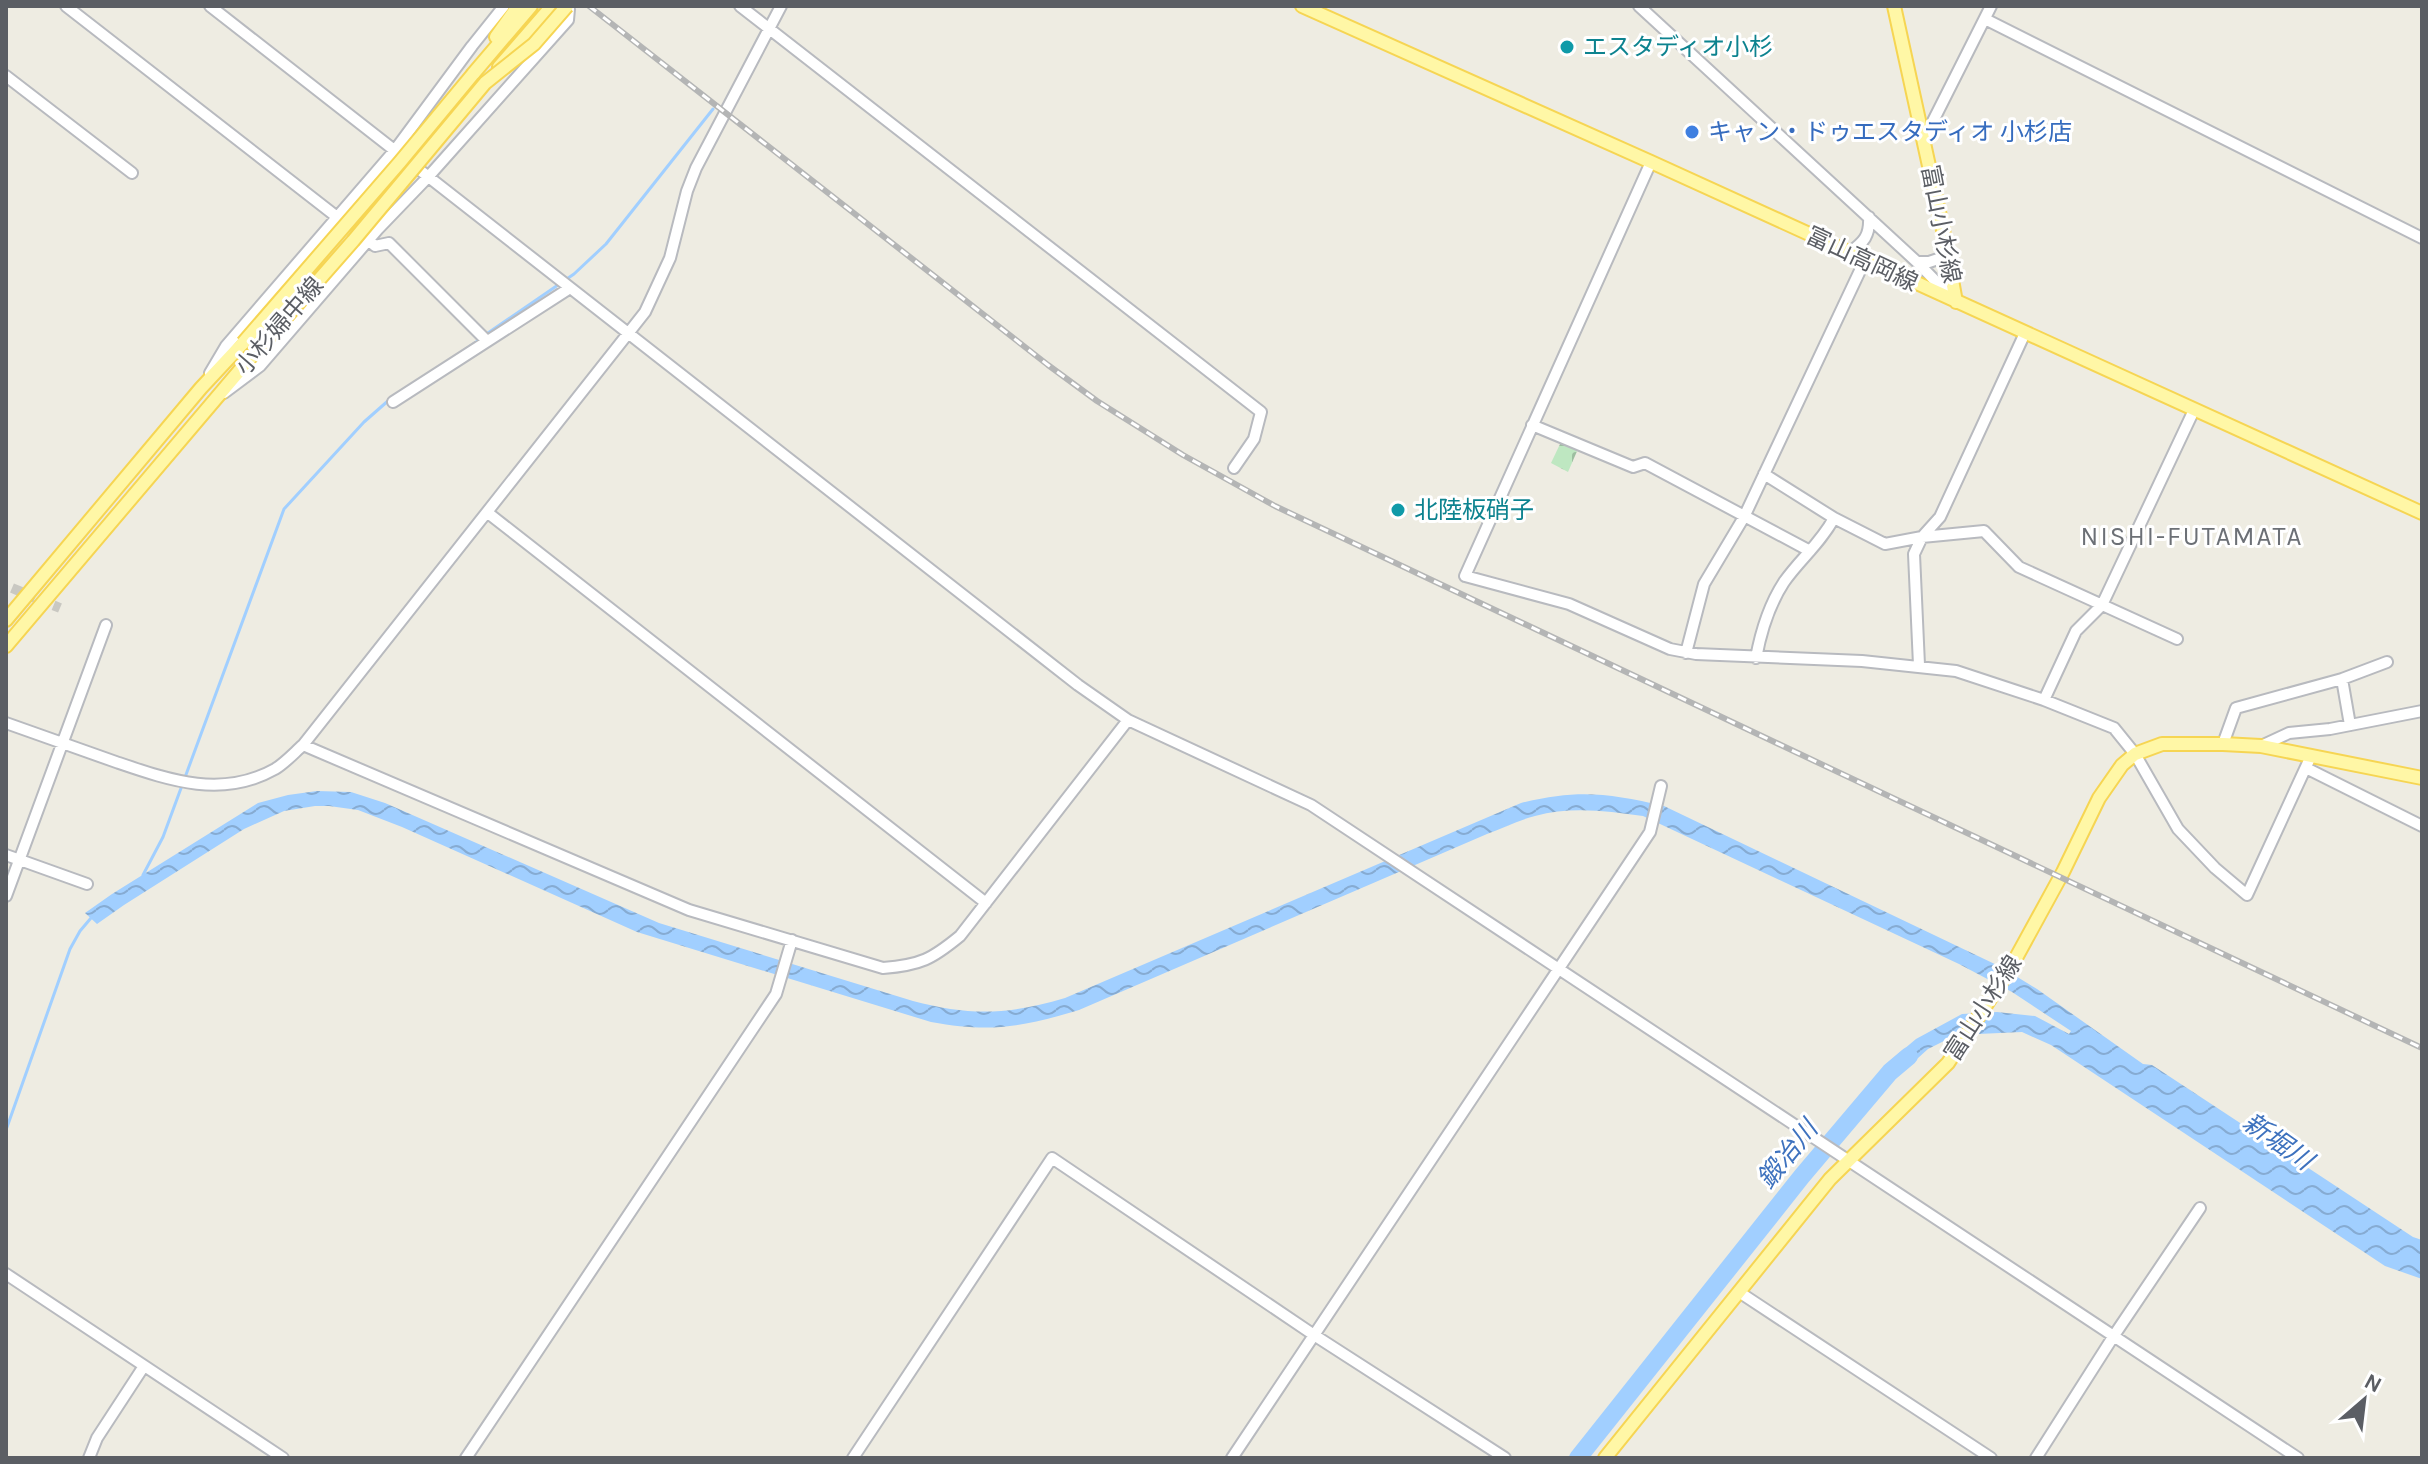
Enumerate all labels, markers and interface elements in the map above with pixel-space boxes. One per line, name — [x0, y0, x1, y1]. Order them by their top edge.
place label: エスタディオ小杉 — [1583, 33, 1773, 61]
marker: エスタディオ小杉 — [1558, 38, 1576, 56]
place label: キャン・ドゥエスタディオ 小杉店 — [1708, 118, 2072, 146]
marker: キャン・ドゥエスタディオ 小杉店 — [1683, 123, 1701, 141]
street label: 富山小杉線 — [1916, 162, 1966, 286]
street label: 富山高岡線 — [1802, 221, 1922, 297]
street label: 小杉婦中線 — [229, 272, 329, 380]
place label: 北陸板硝子 — [1414, 496, 1534, 524]
marker: 北陸板硝子 — [1389, 501, 1407, 519]
district label: NISHI-FUTAMATA — [2081, 521, 2303, 552]
street label: 富山小杉線 — [1939, 950, 2027, 1066]
water label: 新堀川 — [2237, 1106, 2321, 1178]
water label: 鍛冶川 — [1751, 1112, 1826, 1194]
north arrow — [2324, 1360, 2404, 1440]
text: N — [2360, 1368, 2386, 1398]

